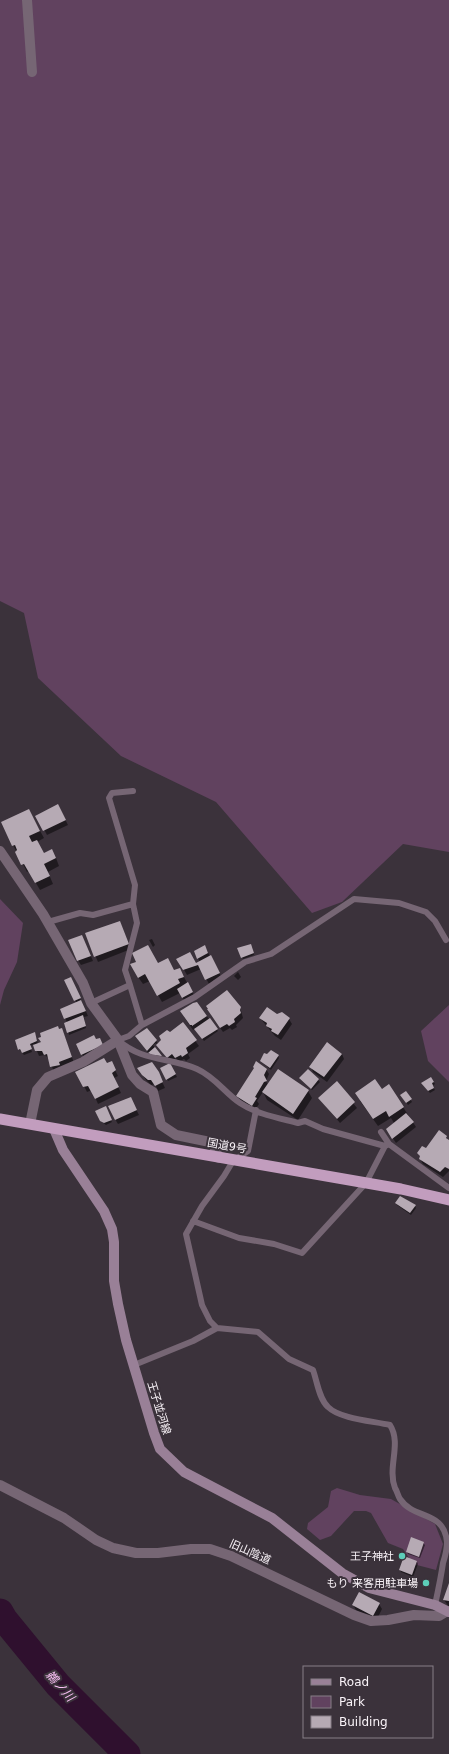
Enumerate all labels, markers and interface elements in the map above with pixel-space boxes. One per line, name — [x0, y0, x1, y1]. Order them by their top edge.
street label: 国道9号 — [206, 1136, 248, 1156]
street label: 王子並河線 — [145, 1380, 173, 1436]
street label: 旧山陰道 — [227, 1537, 273, 1567]
place label: 王子神社 — [350, 1550, 394, 1563]
marker: 王子神社 — [397, 1551, 407, 1561]
place label: もり 来客用駐車場 — [327, 1577, 418, 1590]
marker: もり 来客用駐車場 — [421, 1578, 431, 1588]
legend — [303, 1666, 433, 1738]
water label: 鵜ノ川 — [43, 1668, 79, 1706]
text: Road — [339, 1675, 369, 1689]
text: Park — [339, 1695, 365, 1709]
text: Building — [339, 1715, 388, 1729]

